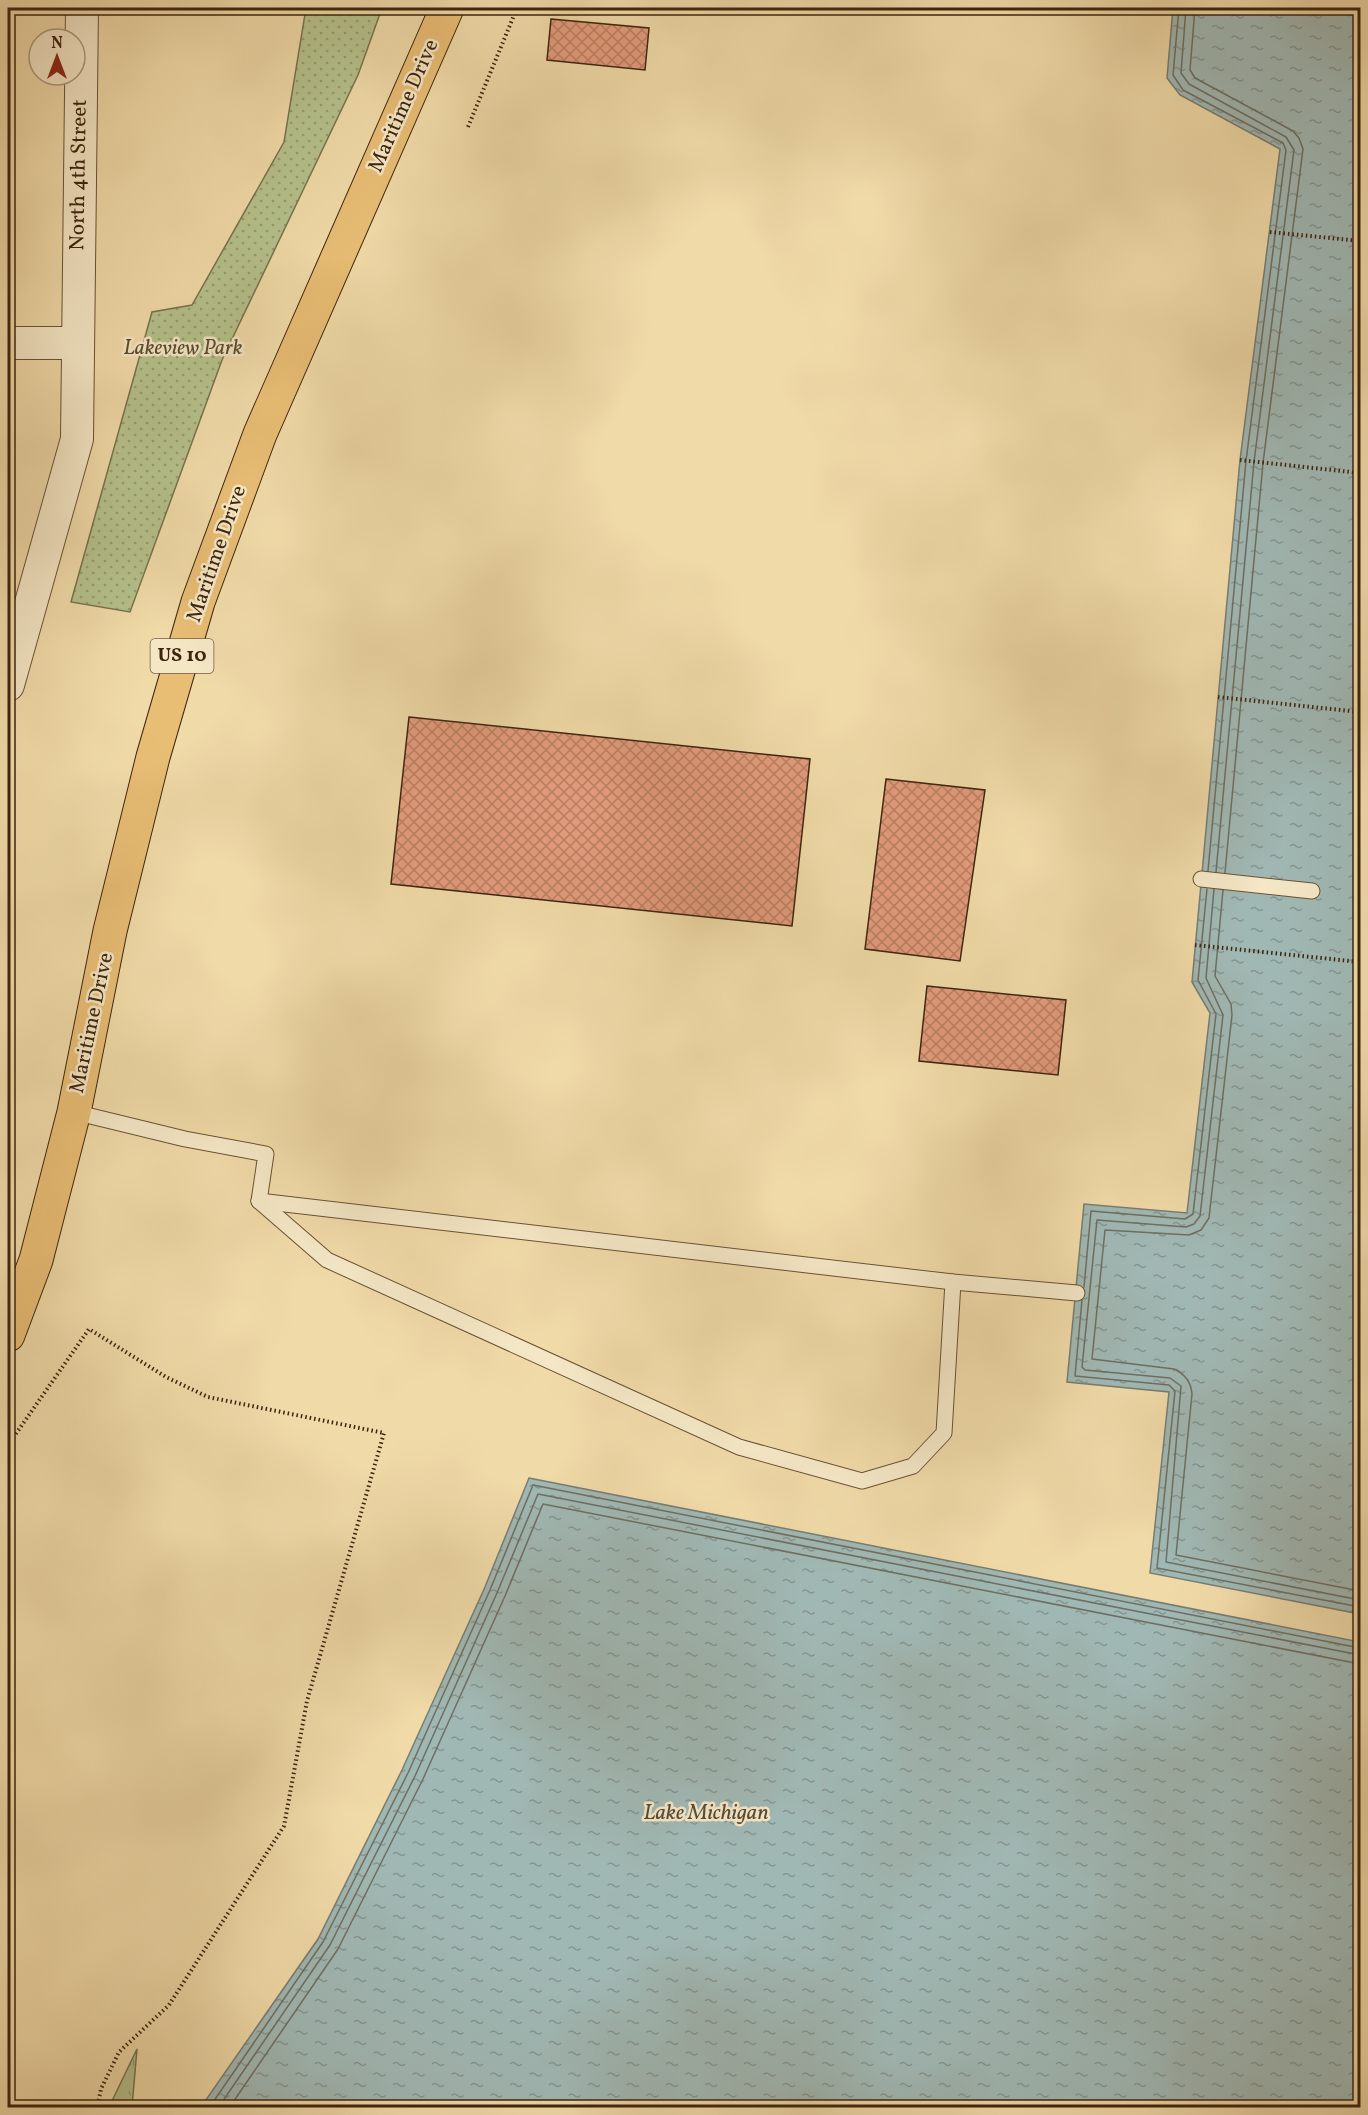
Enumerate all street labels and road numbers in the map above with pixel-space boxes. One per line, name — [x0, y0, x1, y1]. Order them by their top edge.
street label: Maritime Drive — [362, 35, 446, 177]
street label: North 4th Street — [63, 99, 95, 251]
street label: Maritime Drive — [180, 482, 254, 626]
road number: US 10 — [150, 639, 213, 673]
street label: Maritime Drive — [63, 950, 121, 1096]

